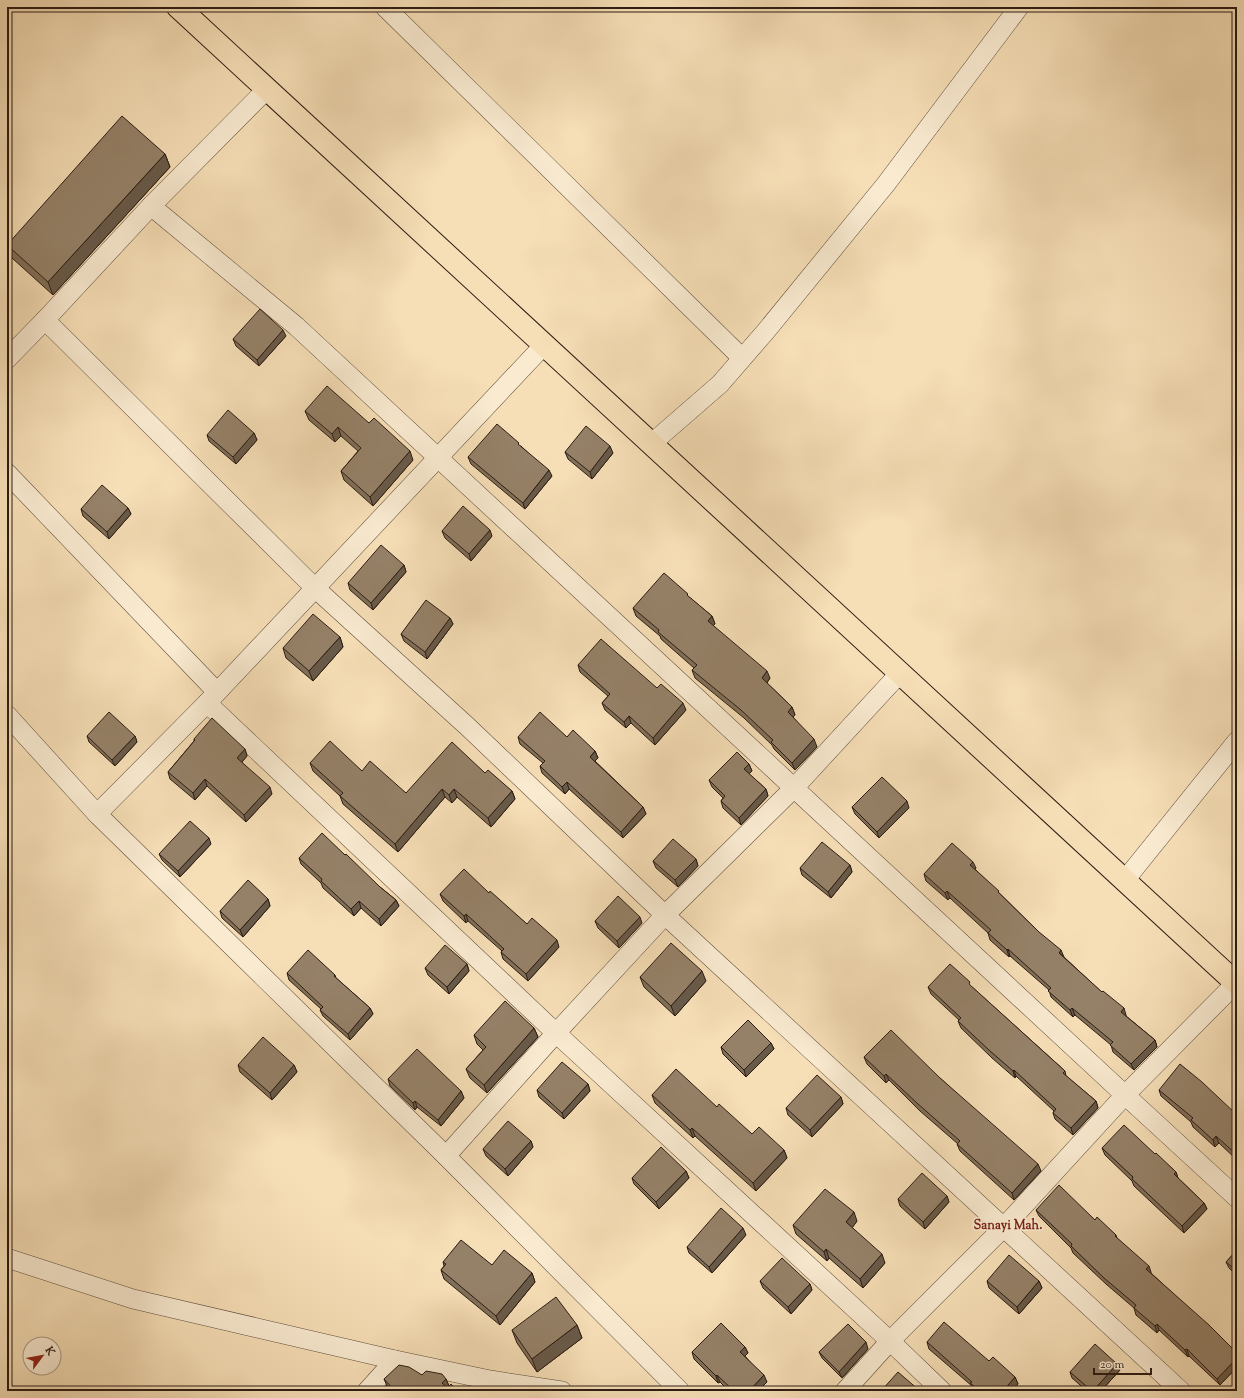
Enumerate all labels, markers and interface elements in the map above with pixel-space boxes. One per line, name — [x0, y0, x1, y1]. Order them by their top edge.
district label: Sanayi Mah. — [973, 1217, 1043, 1235]
north arrow — [22, 1336, 62, 1376]
text: K — [40, 1343, 59, 1359]
scale bar — [1094, 1350, 1151, 1376]
text: 20 m — [1100, 1356, 1125, 1374]

